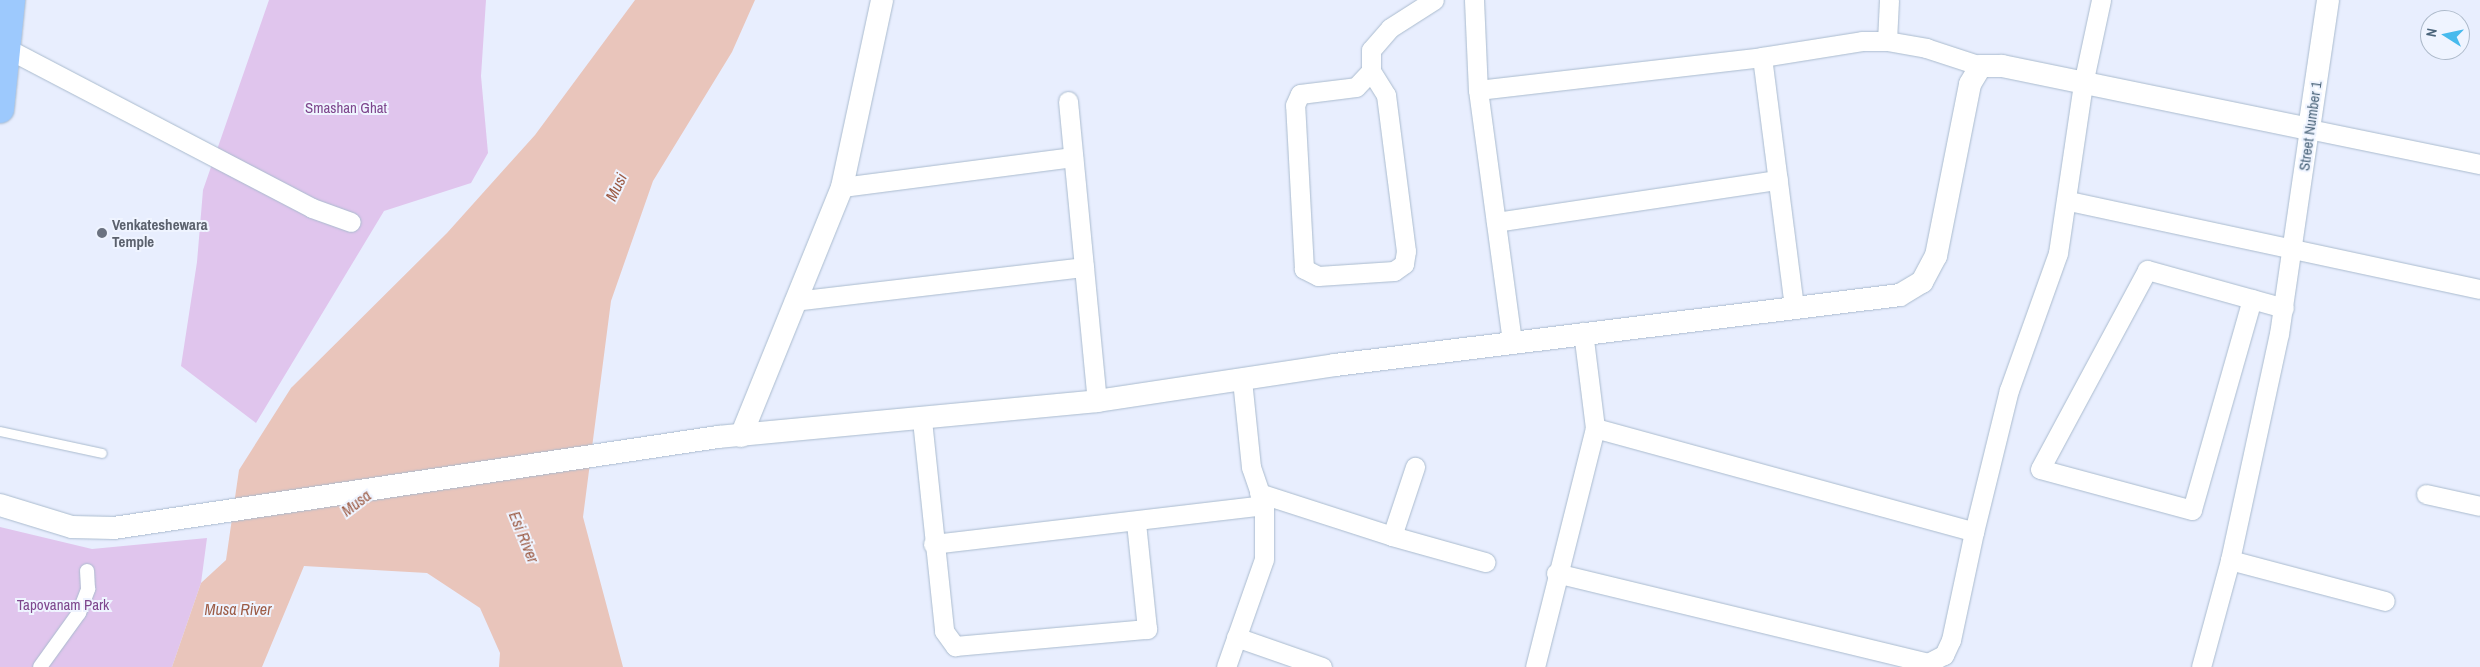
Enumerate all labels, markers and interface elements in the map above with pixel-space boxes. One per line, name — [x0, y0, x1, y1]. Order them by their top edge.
north arrow — [2420, 10, 2470, 60]
text: N — [2422, 27, 2441, 38]
street label: Street Number 1 — [2295, 80, 2325, 172]
park label: Smashan Ghat — [305, 99, 387, 117]
water label: Musi — [601, 170, 631, 204]
place label: Venkateshewara Temple — [112, 215, 208, 250]
marker: Venkateshewara Temple — [96, 227, 108, 239]
water label: Musa — [337, 486, 375, 520]
water label: Esi River — [505, 508, 543, 566]
park label: Tapovanam Park — [17, 596, 109, 614]
water label: Musa River — [204, 599, 272, 619]

